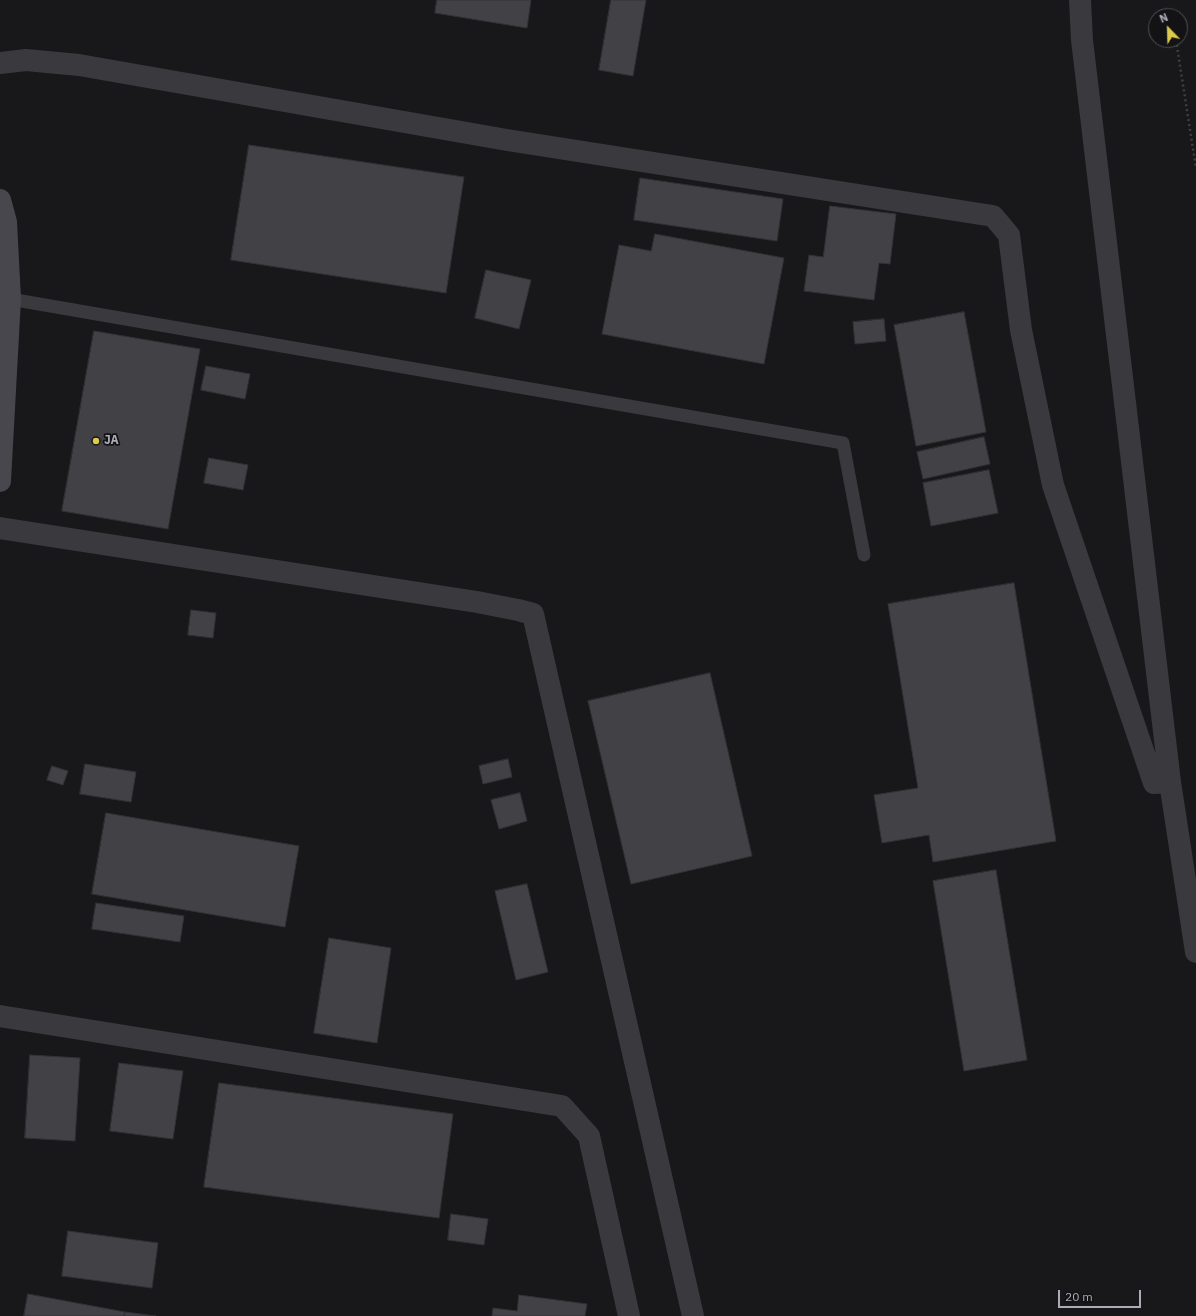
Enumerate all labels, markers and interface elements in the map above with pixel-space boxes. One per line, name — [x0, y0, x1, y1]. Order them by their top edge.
north arrow — [1148, 8, 1188, 48]
text: N — [1157, 10, 1170, 26]
place label: JA — [104, 434, 119, 448]
marker: JA — [91, 436, 101, 446]
scale bar — [1060, 1282, 1143, 1308]
text: 20 m — [1065, 1289, 1093, 1304]

